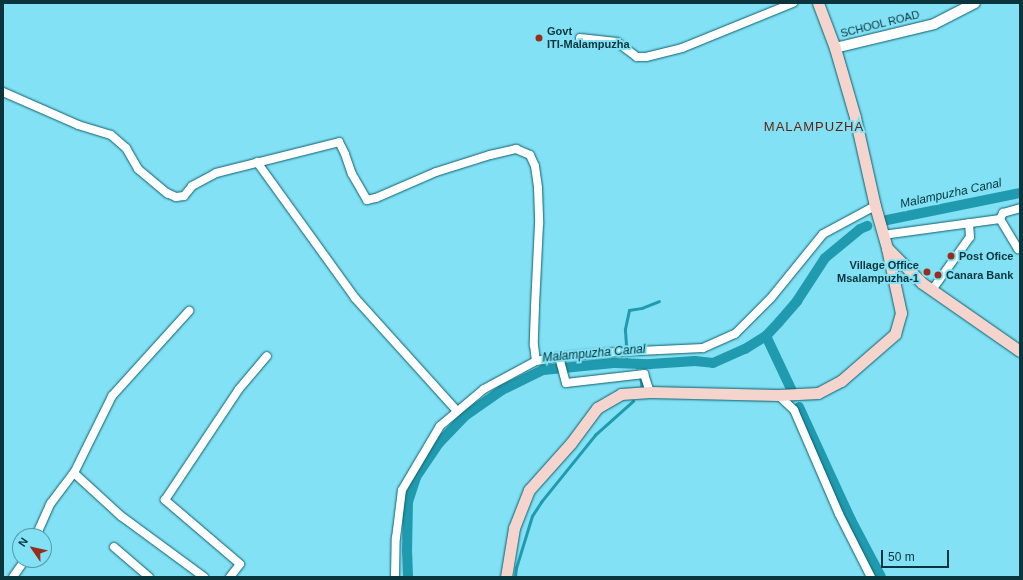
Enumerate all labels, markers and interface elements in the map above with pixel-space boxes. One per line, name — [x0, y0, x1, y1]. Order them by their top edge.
street label: SCHOOL ROAD — [839, 8, 921, 40]
place label: Govt ITI-Malampuzha — [547, 25, 630, 51]
marker: Govt ITI-Malampuzha — [534, 33, 544, 43]
district label: MALAMPUZHA — [764, 119, 864, 135]
water label: Malampuzha Canal — [899, 176, 1003, 212]
place label: Post Ofice — [959, 249, 1013, 263]
marker: Post Ofice — [946, 251, 956, 261]
place label: Village Office Msalampuzha-1 — [837, 259, 919, 285]
marker: Village Office Msalampuzha-1 — [922, 267, 932, 277]
place label: Canara Bank — [946, 268, 1013, 282]
marker: Canara Bank — [933, 270, 943, 280]
water label: Malampuzha Canal — [542, 342, 646, 366]
north arrow — [12, 528, 52, 568]
text: N — [16, 535, 30, 549]
scale bar — [883, 542, 951, 568]
text: 50 m — [888, 550, 915, 564]

